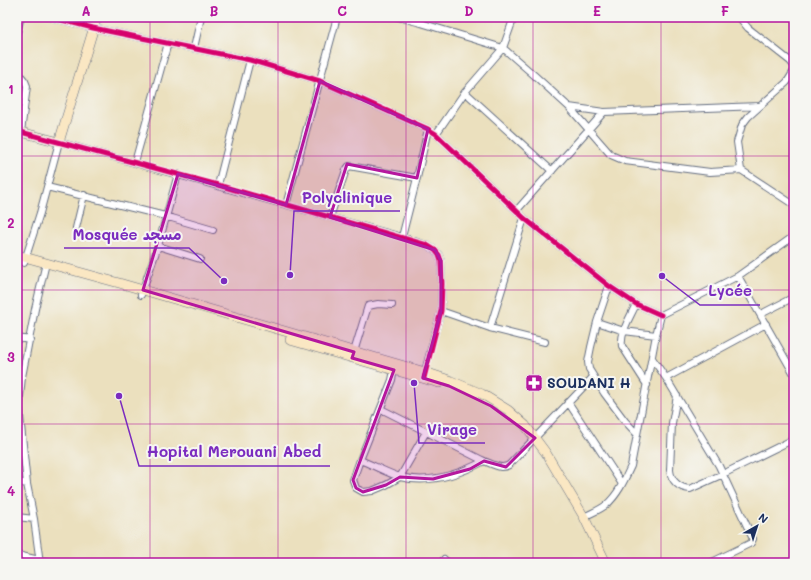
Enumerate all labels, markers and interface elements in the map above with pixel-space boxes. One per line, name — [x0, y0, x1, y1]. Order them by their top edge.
text: A — [81, 2, 91, 19]
text: B — [210, 2, 219, 19]
text: C — [337, 2, 347, 19]
text: D — [464, 2, 474, 19]
text: E — [593, 2, 601, 19]
text: F — [721, 2, 729, 19]
text: 1 — [8, 80, 14, 97]
callout: Polyclinique — [294, 184, 400, 211]
text: Polyclinique — [302, 187, 392, 207]
text: 2 — [7, 214, 15, 231]
callout: Mosquée مسجد — [64, 221, 189, 248]
text: Mosquée مسجد — [73, 224, 181, 244]
callout: Lycée — [700, 278, 760, 305]
text: Lycée — [708, 280, 752, 300]
text: 3 — [7, 348, 15, 365]
pharmacy icon: SOUDANI H — [524, 373, 544, 393]
place label: SOUDANI H — [547, 373, 631, 392]
callout: Virage — [419, 416, 485, 443]
text: Virage — [427, 419, 477, 439]
callout: Hopital Merouani Abed — [139, 439, 330, 466]
text: Hopital Merouani Abed — [147, 441, 322, 461]
text: 4 — [7, 482, 15, 499]
north arrow — [737, 506, 777, 546]
text: N — [756, 509, 772, 526]

